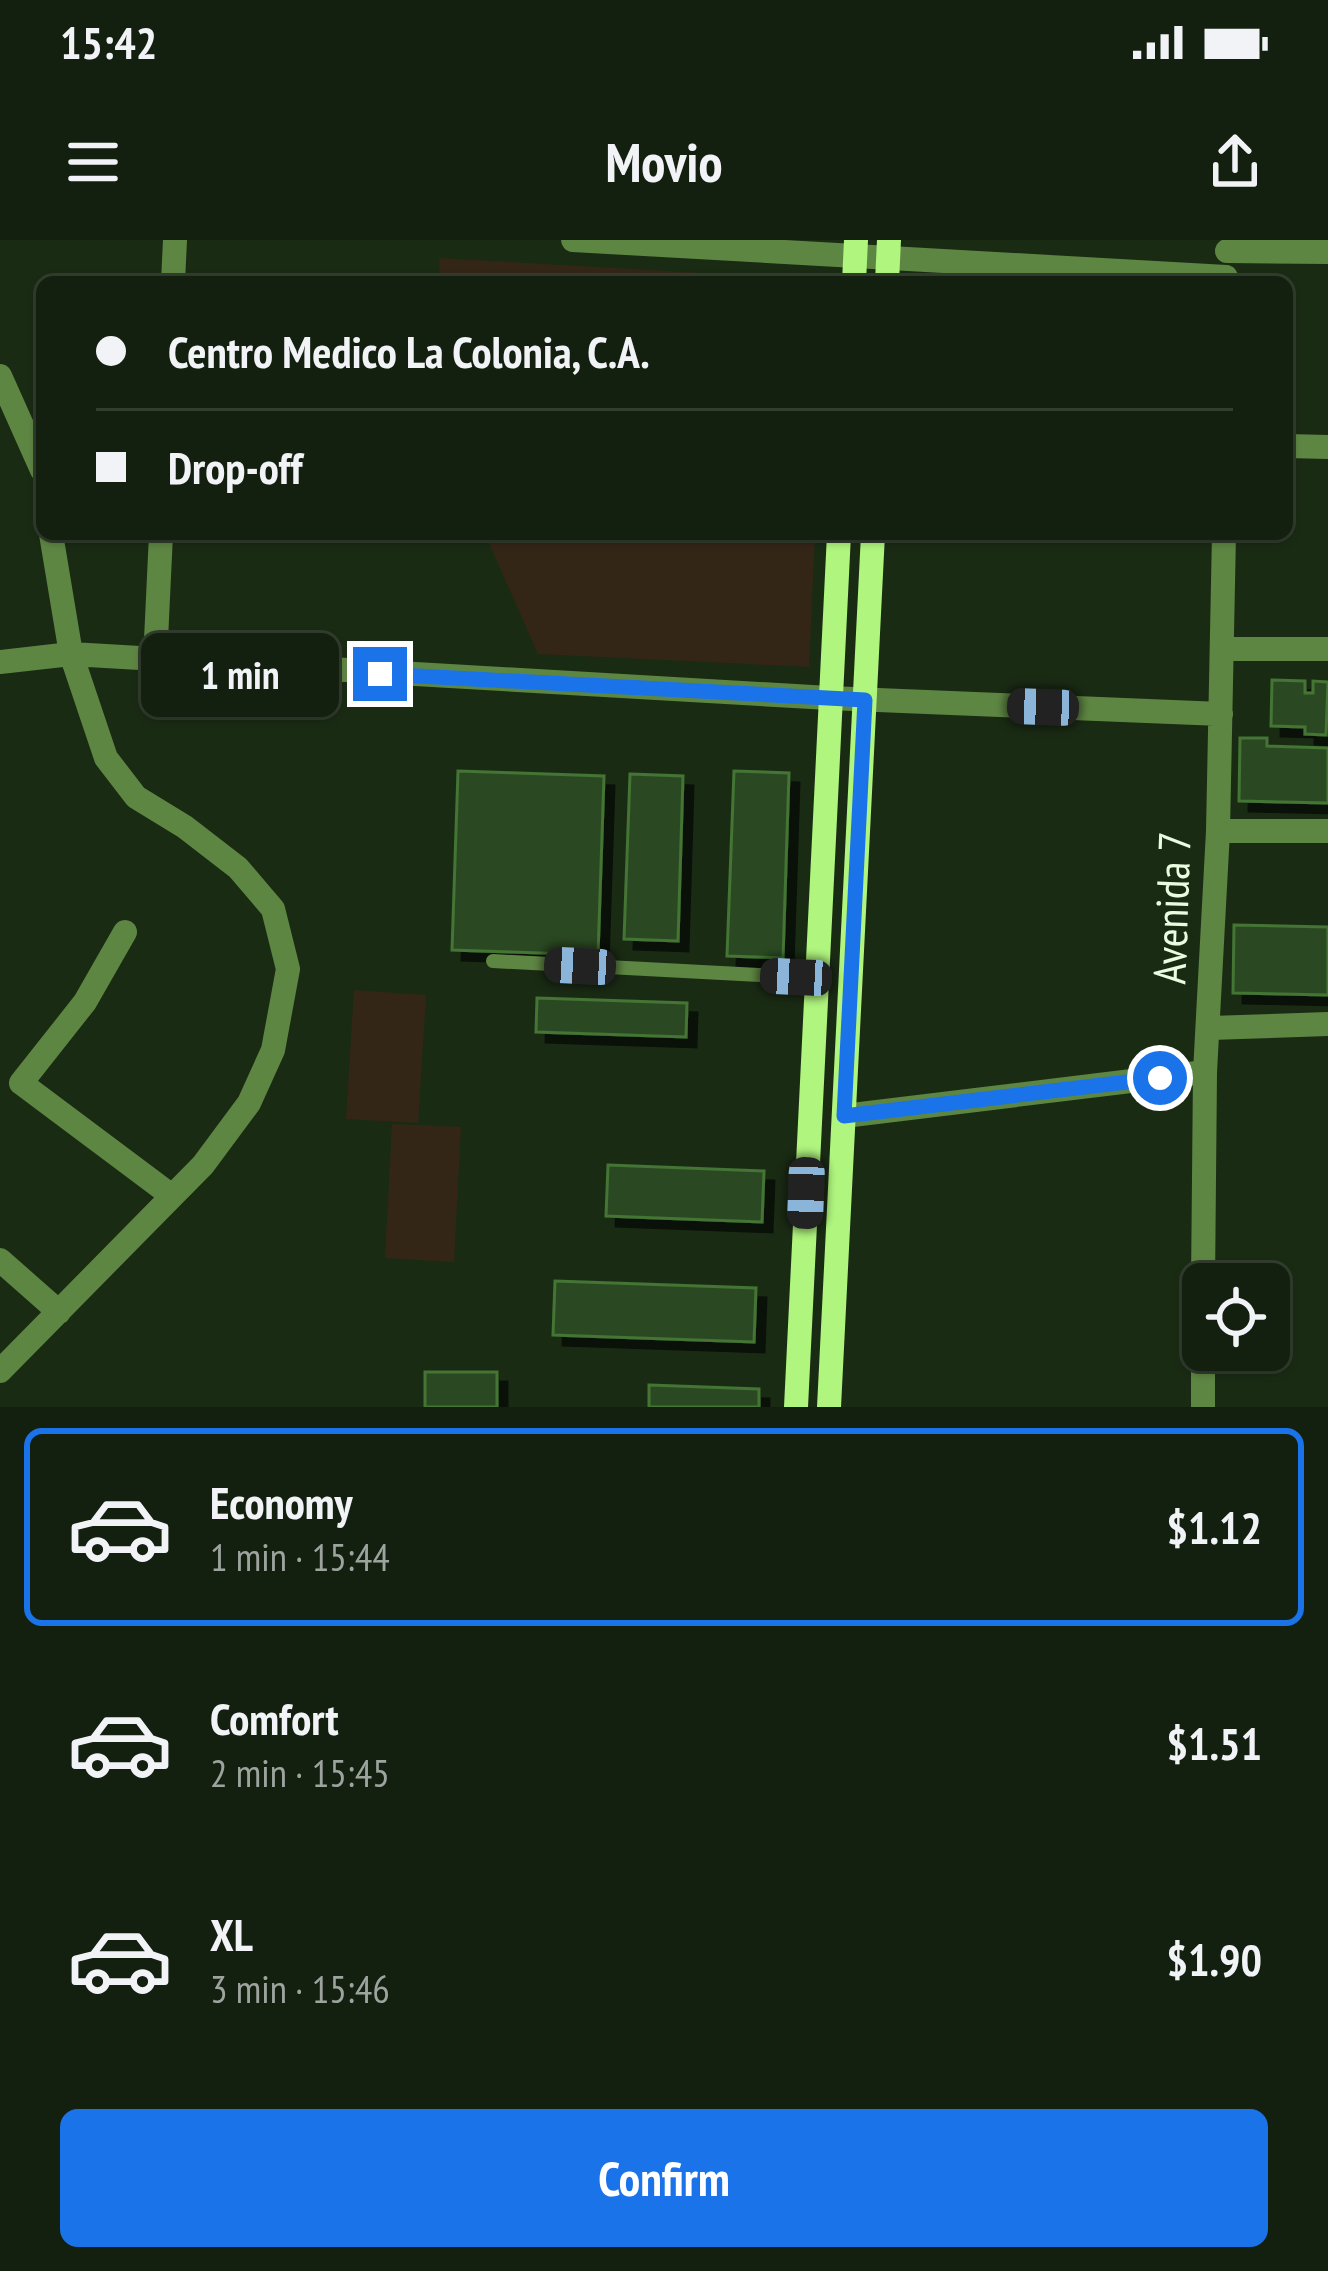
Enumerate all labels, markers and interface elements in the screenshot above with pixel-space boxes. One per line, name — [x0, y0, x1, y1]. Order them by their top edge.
text: 15:42 — [60, 13, 157, 71]
text: Movio — [605, 127, 723, 197]
icon: menu — [60, 129, 126, 195]
icon: share — [1202, 129, 1268, 195]
text: Centro Medico La Colonia, C.A. — [168, 322, 650, 380]
text: Drop-off — [168, 438, 302, 496]
callout: 1 min — [140, 632, 338, 716]
route end — [353, 647, 407, 701]
text: 1 min — [201, 649, 279, 700]
car — [1006, 688, 1080, 726]
street label: Avenida 7 — [1139, 831, 1203, 985]
car — [543, 946, 617, 986]
car — [759, 957, 833, 997]
route start — [1133, 1051, 1187, 1105]
car — [787, 1156, 825, 1230]
map controls — [1182, 1263, 1290, 1371]
button: locate — [1182, 1263, 1290, 1371]
icon: car — [66, 1473, 174, 1581]
text: Economy — [210, 1473, 353, 1531]
text: $1.12 — [1166, 1498, 1262, 1556]
text: 1 min · 15:44 — [210, 1531, 390, 1582]
icon: car — [66, 1689, 174, 1797]
text: Comfort — [210, 1689, 339, 1747]
text: $1.51 — [1166, 1714, 1262, 1772]
text: 2 min · 15:45 — [210, 1747, 390, 1798]
icon: car — [66, 1905, 174, 2013]
text: XL — [210, 1905, 253, 1963]
text: $1.90 — [1166, 1930, 1262, 1988]
text: 3 min · 15:46 — [210, 1963, 390, 2014]
button: Confirm — [60, 2109, 1268, 2247]

